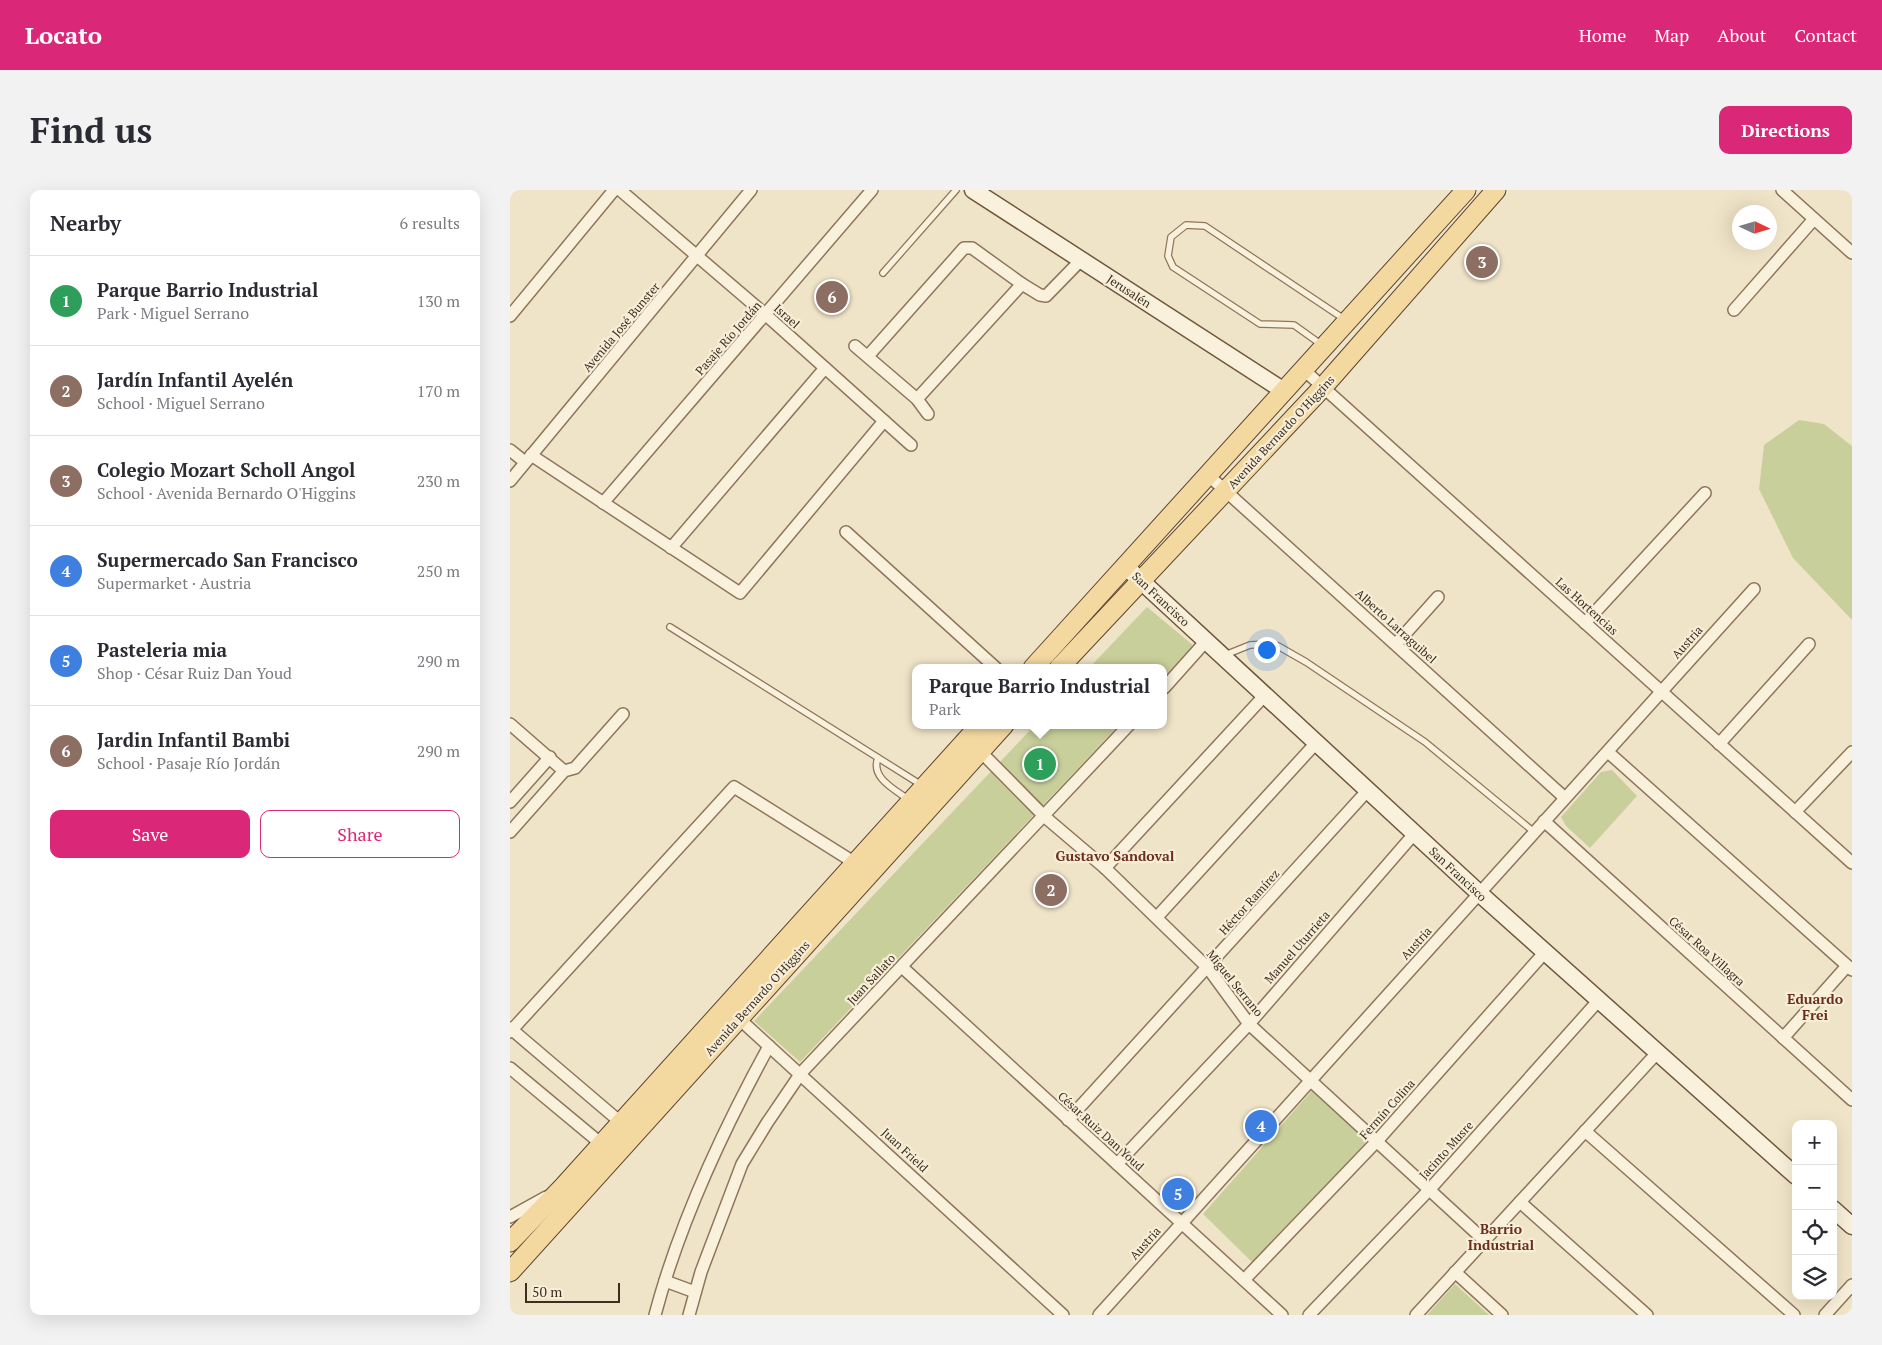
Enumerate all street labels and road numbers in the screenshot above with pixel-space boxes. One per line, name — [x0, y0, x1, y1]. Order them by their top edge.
street label: Jerusalén — [1104, 271, 1154, 311]
street label: Avenida José Bunster — [579, 279, 663, 375]
street label: Pasaje Río Jordán — [692, 298, 764, 378]
street label: Israel — [771, 300, 803, 332]
street label: Avenida Bernardo O'Higgins — [1224, 372, 1338, 492]
street label: San Francisco — [1129, 569, 1193, 630]
street label: Las Hortencias — [1553, 574, 1621, 638]
street label: Alberto Larraguibel — [1352, 586, 1440, 667]
street label: Austria — [1668, 622, 1706, 662]
street label: San Francisco — [1426, 844, 1490, 905]
street label: Héctor Ramírez — [1216, 866, 1282, 938]
street label: Manuel Uturrieta — [1261, 907, 1333, 987]
street label: César Roa Villagra — [1666, 913, 1748, 989]
street label: Austria — [1397, 923, 1435, 963]
street label: Avenida Bernardo O'Higgins — [701, 937, 813, 1059]
street label: Miguel Serrano — [1204, 947, 1267, 1020]
street label: Juan Sallato — [844, 950, 899, 1008]
street label: Fermín Colina — [1356, 1076, 1418, 1142]
street label: César Ruiz Dan Youd — [1055, 1088, 1147, 1174]
street label: Jacinto Musre — [1416, 1118, 1476, 1182]
street label: Juan Frield — [879, 1125, 932, 1176]
street label: Austria — [1126, 1223, 1164, 1263]

